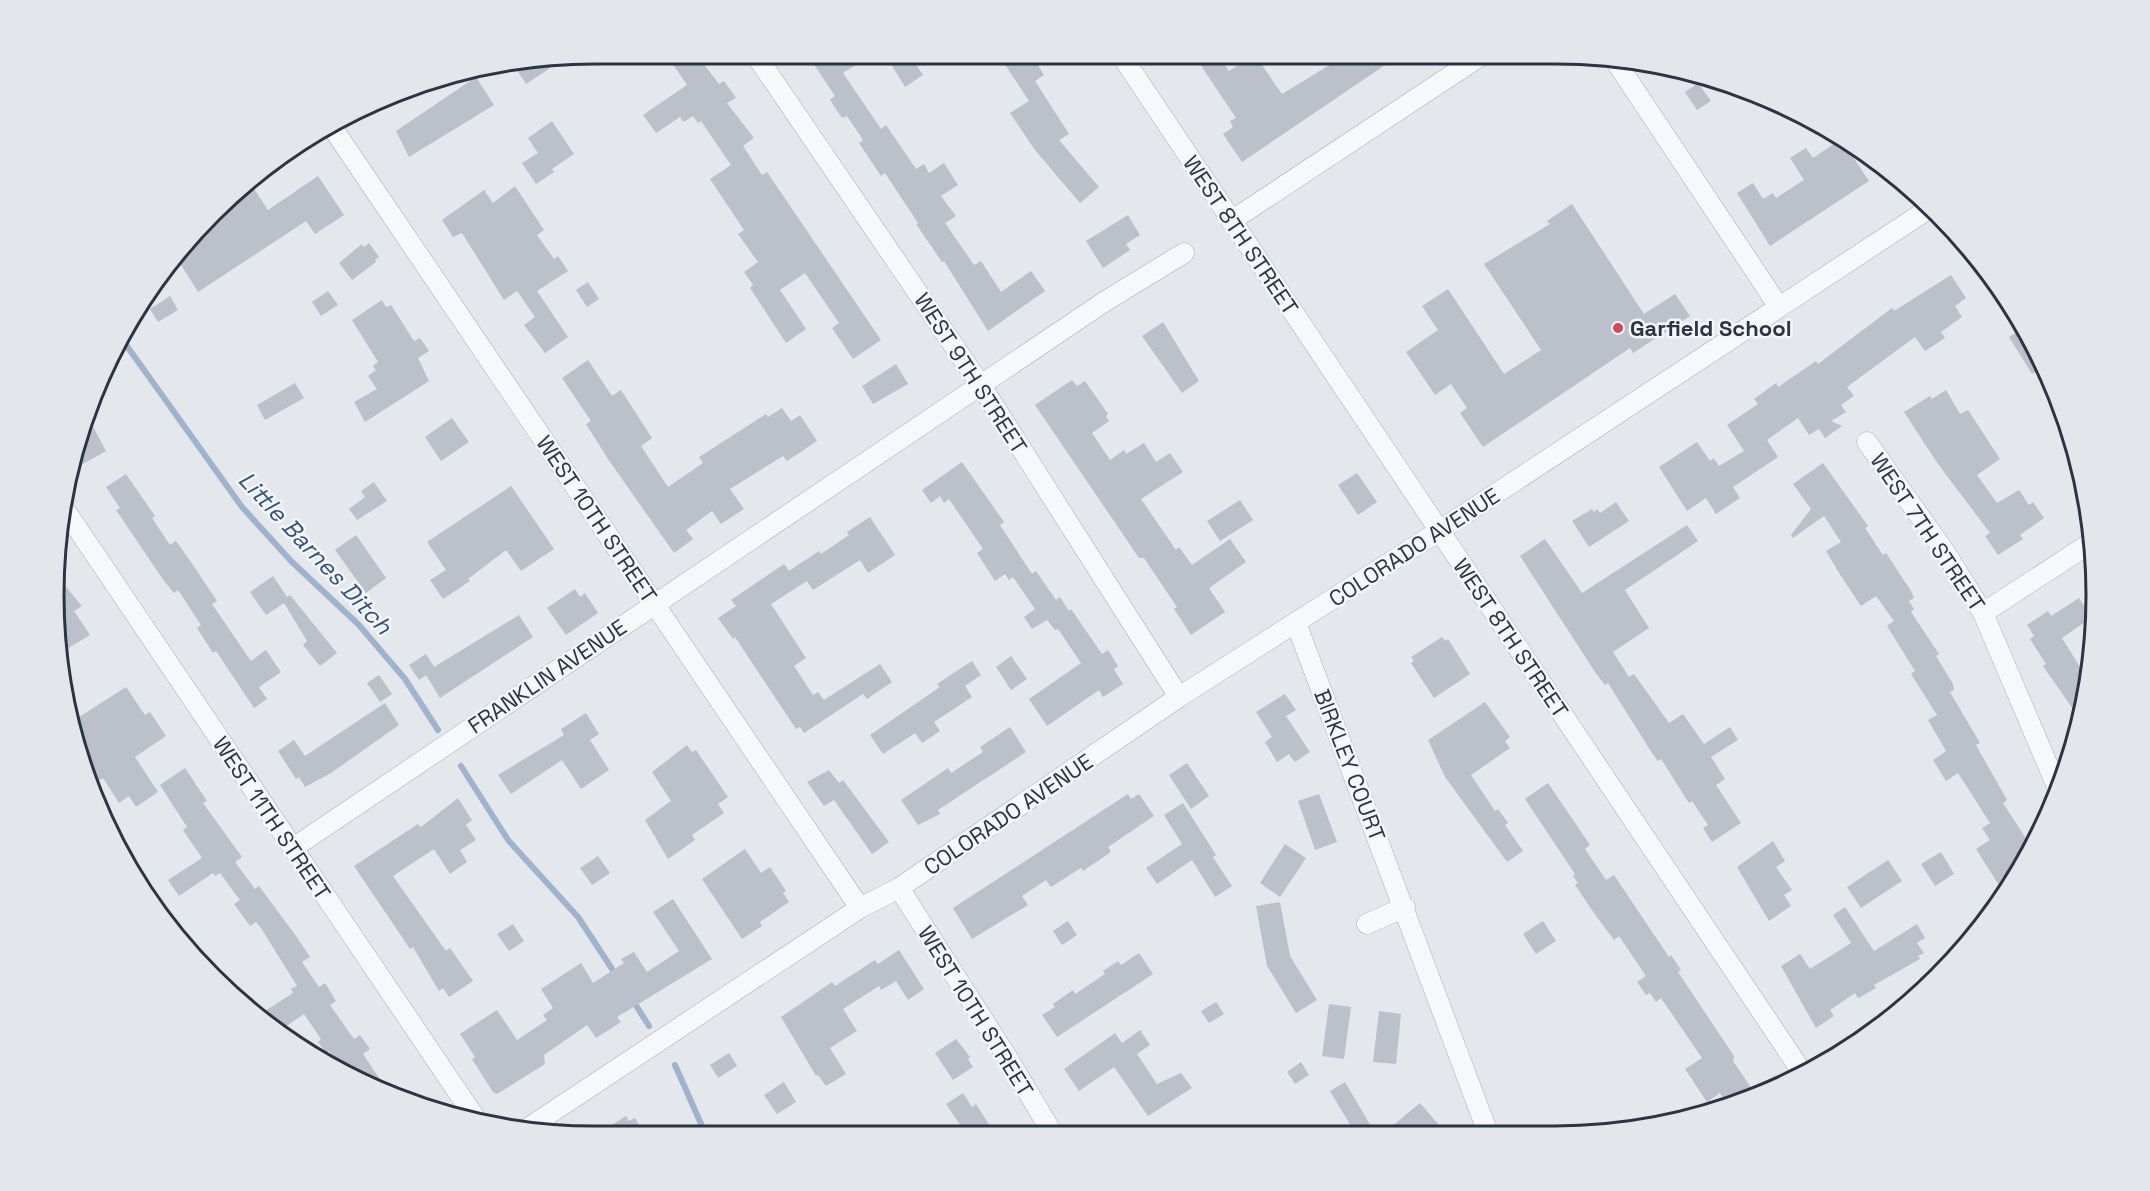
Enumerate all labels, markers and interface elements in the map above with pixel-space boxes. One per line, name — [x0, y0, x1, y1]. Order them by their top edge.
street label: WEST 8TH STREET — [1177, 150, 1305, 320]
street label: WEST 9TH STREET — [909, 287, 1034, 459]
place label: Garfield School — [1630, 314, 1792, 342]
marker: Garfield School — [1611, 321, 1625, 335]
street label: WEST 10TH STREET — [531, 430, 663, 608]
street label: WEST 7TH STREET — [1865, 447, 1991, 617]
water label: Little Barnes Ditch — [232, 465, 400, 642]
street label: COLORADO AVENUE — [1323, 481, 1505, 613]
street label: WEST 8TH STREET — [1447, 553, 1575, 723]
street label: FRANKLIN AVENUE — [462, 613, 632, 739]
street label: BIRKLEY COURT — [1308, 685, 1392, 845]
street label: WEST 11TH STREET — [207, 731, 337, 905]
street label: COLORADO AVENUE — [918, 747, 1098, 881]
street label: WEST 10TH STREET — [912, 920, 1040, 1102]

